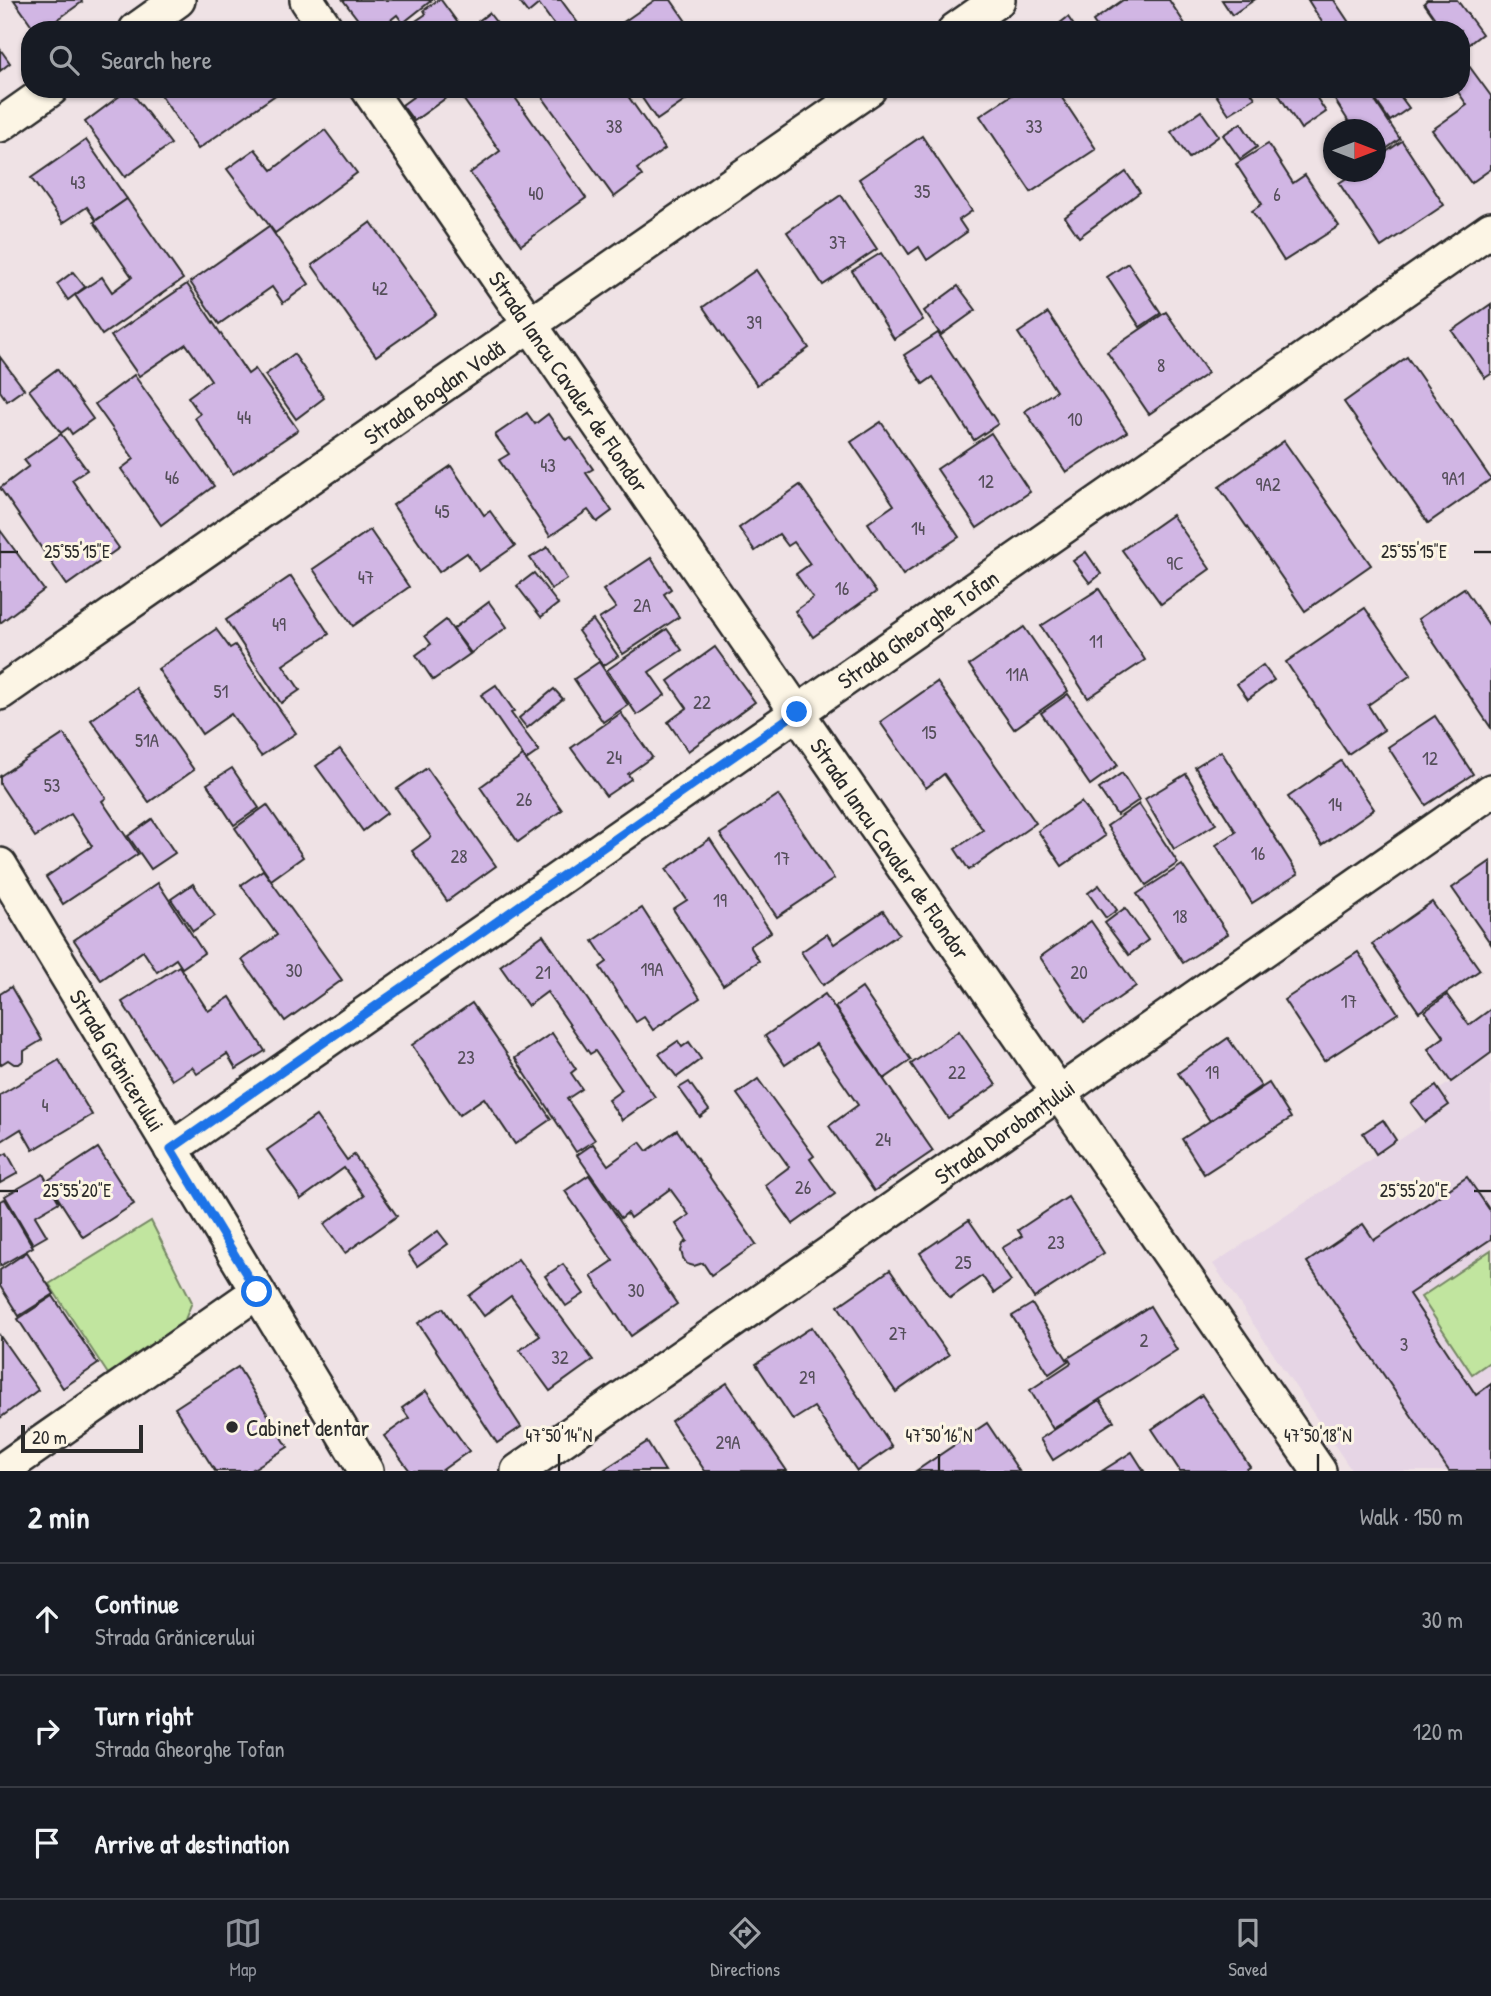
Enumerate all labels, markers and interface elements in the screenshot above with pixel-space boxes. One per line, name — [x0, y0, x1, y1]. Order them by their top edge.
search box — [21, 21, 1470, 98]
icon: search — [45, 41, 83, 79]
text: Search here — [101, 42, 212, 77]
house number: 38 — [606, 113, 622, 139]
house number: 33 — [1025, 113, 1043, 139]
north arrow — [1323, 119, 1386, 182]
house number: 43 — [70, 169, 86, 195]
house number: 35 — [914, 178, 930, 204]
house number: 40 — [528, 180, 544, 206]
house number: 6 — [1273, 181, 1281, 207]
house number: 37 — [829, 229, 847, 255]
street label: Strada Iancu Cavaler de Flondor — [482, 265, 656, 498]
house number: 42 — [372, 275, 388, 301]
house number: 39 — [746, 309, 762, 335]
street label: Strada Bogdan Vodă — [357, 332, 510, 451]
house number: 8 — [1157, 352, 1165, 378]
house number: 44 — [237, 404, 251, 430]
house number: 10 — [1067, 406, 1083, 432]
house number: 43 — [540, 452, 556, 478]
house number: 46 — [165, 464, 179, 490]
house number: 9A1 — [1441, 465, 1465, 491]
house number: 12 — [978, 468, 994, 494]
house number: 9A2 — [1255, 471, 1281, 497]
house number: 45 — [434, 498, 450, 524]
house number: 14 — [911, 515, 925, 541]
text: 25°55'15"E — [44, 539, 110, 564]
text: 25°55'15"E — [1381, 539, 1447, 564]
house number: 9C — [1166, 550, 1184, 576]
street label: Strada Gheorghe Tofan — [831, 562, 1004, 696]
house number: 47 — [358, 564, 374, 590]
house number: 16 — [835, 575, 849, 601]
house number: 2A — [633, 592, 651, 618]
house number: 49 — [272, 611, 286, 637]
house number: 11 — [1089, 628, 1103, 654]
house number: 11A — [1005, 661, 1029, 687]
house number: 51 — [214, 678, 229, 704]
house number: 22 — [693, 689, 711, 715]
route end — [781, 696, 812, 727]
house number: 15 — [922, 719, 936, 745]
house number: 51A — [135, 727, 159, 753]
street label: Strada Iancu Cavaler de Flondor — [804, 732, 978, 965]
house number: 24 — [606, 744, 622, 770]
house number: 12 — [1422, 745, 1438, 771]
house number: 53 — [44, 772, 60, 798]
house number: 26 — [516, 786, 532, 812]
house number: 14 — [1328, 791, 1342, 817]
house number: 16 — [1251, 840, 1265, 866]
house number: 28 — [450, 843, 468, 869]
house number: 17 — [774, 845, 790, 871]
house number: 19 — [713, 887, 727, 913]
house number: 18 — [1172, 903, 1188, 929]
house number: 19A — [640, 956, 664, 982]
house number: 30 — [285, 957, 303, 983]
house number: 21 — [535, 959, 551, 985]
house number: 20 — [1070, 959, 1088, 985]
street label: Strada Grănicerului — [63, 983, 173, 1137]
house number: 17 — [1341, 988, 1357, 1014]
house number: 23 — [457, 1044, 475, 1070]
house number: 22 — [948, 1059, 966, 1085]
house number: 19 — [1205, 1059, 1219, 1085]
street label: Strada Dorobanțului — [928, 1071, 1080, 1191]
house number: 4 — [41, 1092, 49, 1118]
house number: 24 — [875, 1126, 891, 1152]
house number: 26 — [795, 1174, 811, 1200]
text: 25°55'20"E — [43, 1178, 111, 1203]
text: 25°55'20"E — [1380, 1178, 1448, 1203]
house number: 23 — [1047, 1229, 1065, 1255]
house number: 25 — [955, 1249, 971, 1275]
route start — [241, 1276, 272, 1307]
house number: 30 — [627, 1277, 645, 1303]
house number: 27 — [889, 1320, 907, 1346]
house number: 2 — [1140, 1327, 1149, 1353]
house number: 3 — [1400, 1331, 1408, 1357]
house number: 32 — [551, 1344, 569, 1370]
house number: 29 — [799, 1364, 815, 1390]
place label: Cabinet dentar — [246, 1412, 369, 1443]
marker: Cabinet dentar — [224, 1419, 240, 1435]
scale bar — [21, 1422, 144, 1454]
text: 47°50'14"N — [526, 1423, 592, 1448]
text: 47°50'16"N — [905, 1423, 973, 1448]
text: 47°50'18"N — [1284, 1423, 1352, 1448]
text: 20 m — [32, 1424, 67, 1450]
house number: 29A — [715, 1429, 741, 1455]
text: 2 min — [28, 1497, 90, 1537]
text: Walk · 150 m — [1360, 1501, 1463, 1532]
text: Continue — [95, 1586, 179, 1621]
icon: ahead — [28, 1600, 66, 1638]
text: 30 m — [1421, 1604, 1463, 1635]
text: Strada Grănicerului — [95, 1621, 256, 1652]
text: Turn right — [95, 1698, 193, 1733]
icon: right — [28, 1712, 66, 1750]
text: 120 m — [1413, 1716, 1463, 1747]
text: Strada Gheorghe Tofan — [95, 1733, 285, 1764]
icon: arrive — [28, 1824, 66, 1862]
text: Arrive at destination — [95, 1826, 290, 1861]
tab: Map — [224, 1914, 262, 1982]
tab: Directions — [710, 1914, 780, 1982]
tab: Saved — [1228, 1914, 1267, 1982]

